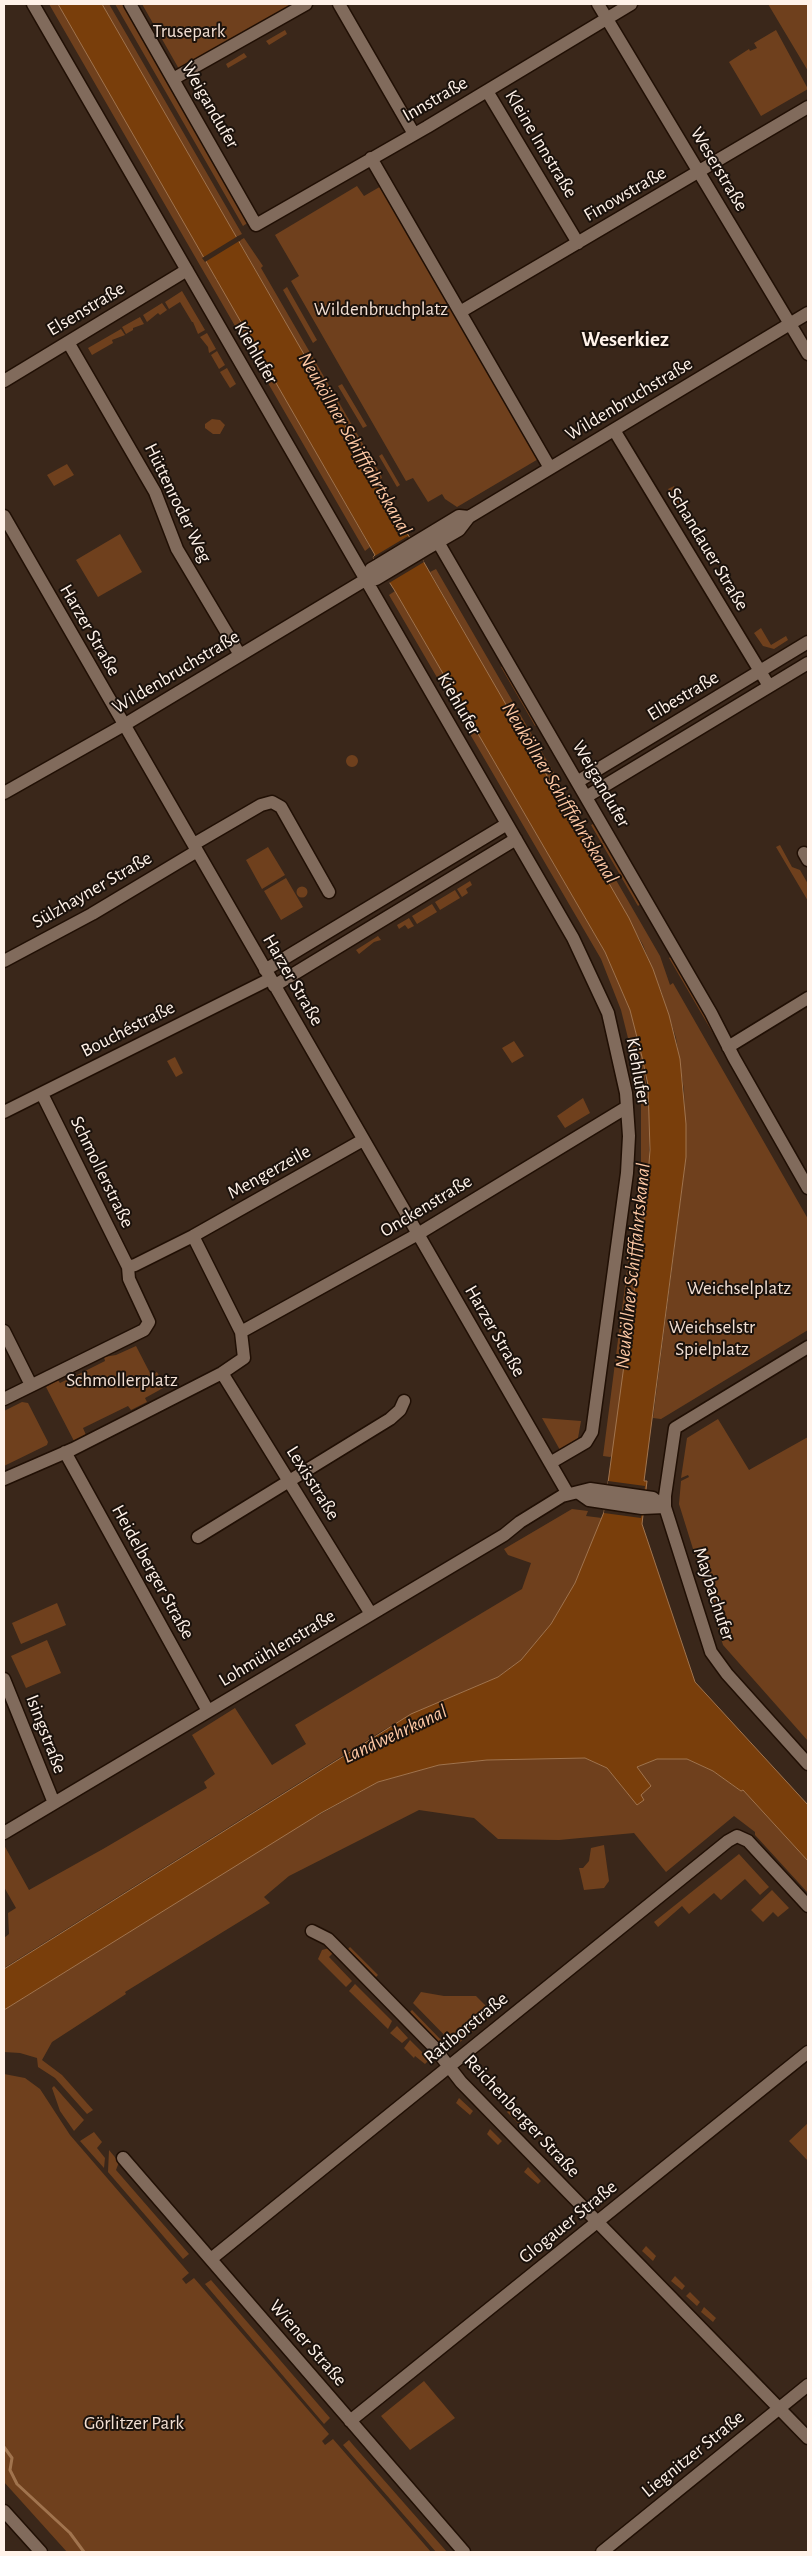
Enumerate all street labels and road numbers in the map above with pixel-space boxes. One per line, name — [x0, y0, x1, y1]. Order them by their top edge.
street label: Weigandufer — [176, 57, 244, 153]
street label: Innstraße — [398, 71, 472, 127]
street label: Kleine Innstraße — [500, 86, 582, 202]
street label: Weserstraße — [685, 123, 753, 215]
street label: Finowstraße — [580, 161, 670, 227]
street label: Elsenstraße — [43, 277, 129, 341]
street label: Kiehlufer — [229, 318, 283, 388]
street label: Wildenbruchstraße — [561, 352, 697, 446]
street label: Hüttenroder Weg — [139, 440, 217, 566]
street label: Schandauer Straße — [662, 483, 754, 615]
street label: Harzer Straße — [55, 580, 125, 680]
street label: Wildenbruchstraße — [108, 625, 244, 719]
street label: Elbestraße — [643, 666, 723, 726]
street label: Kiehlufer — [432, 669, 486, 739]
street label: Weigandufer — [567, 736, 635, 832]
street label: Sülzhayner Straße — [28, 846, 156, 934]
street label: Harzer Straße — [258, 930, 328, 1030]
street label: Bouchéstraße — [77, 996, 179, 1062]
street label: Kiehlufer — [621, 1035, 655, 1107]
street label: Schmollerstraße — [65, 1112, 139, 1232]
street label: Mengerzeile — [223, 1140, 315, 1204]
street label: Onckenstraße — [376, 1170, 476, 1242]
street label: Harzer Straße — [460, 1281, 530, 1381]
street label: Lexisstraße — [281, 1442, 345, 1524]
street label: Heidelberger Straße — [107, 1501, 199, 1643]
street label: Maybachufer — [688, 1544, 740, 1644]
street label: Lohmühlenstraße — [215, 1604, 339, 1692]
street label: Isingstraße — [21, 1691, 71, 1777]
street label: Ratiborstraße — [419, 1987, 513, 2069]
street label: Reichenberger Straße — [459, 2050, 585, 2182]
street label: Glogauer Straße — [514, 2175, 622, 2269]
street label: Wiener Straße — [264, 2295, 352, 2391]
street label: Liegnitzer Straße — [637, 2406, 749, 2502]

